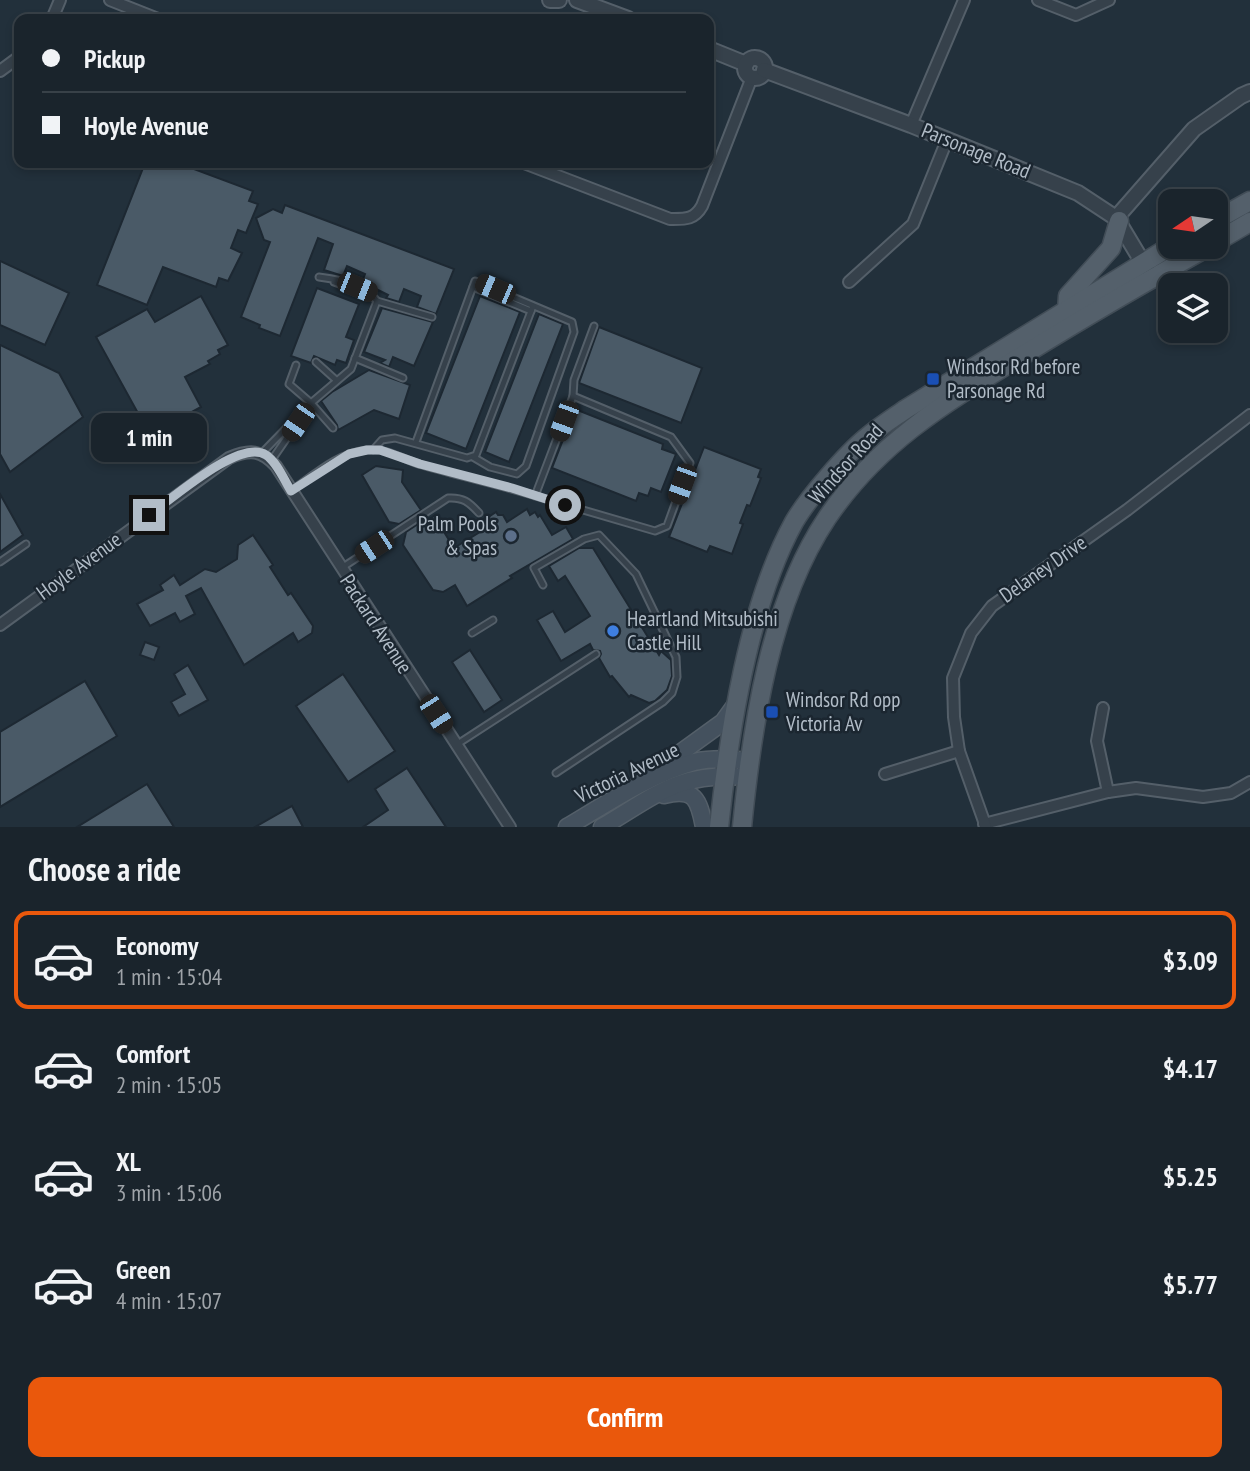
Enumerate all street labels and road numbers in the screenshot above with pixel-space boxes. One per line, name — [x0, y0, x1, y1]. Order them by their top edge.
street label: Parsonage Road — [918, 117, 1034, 185]
street label: Windsor Road — [802, 418, 889, 510]
street label: Hoyle Avenue — [31, 526, 127, 605]
street label: Delaney Drive — [994, 529, 1092, 608]
street label: Packard Avenue — [334, 569, 419, 679]
street label: Victoria Avenue — [570, 736, 683, 810]

